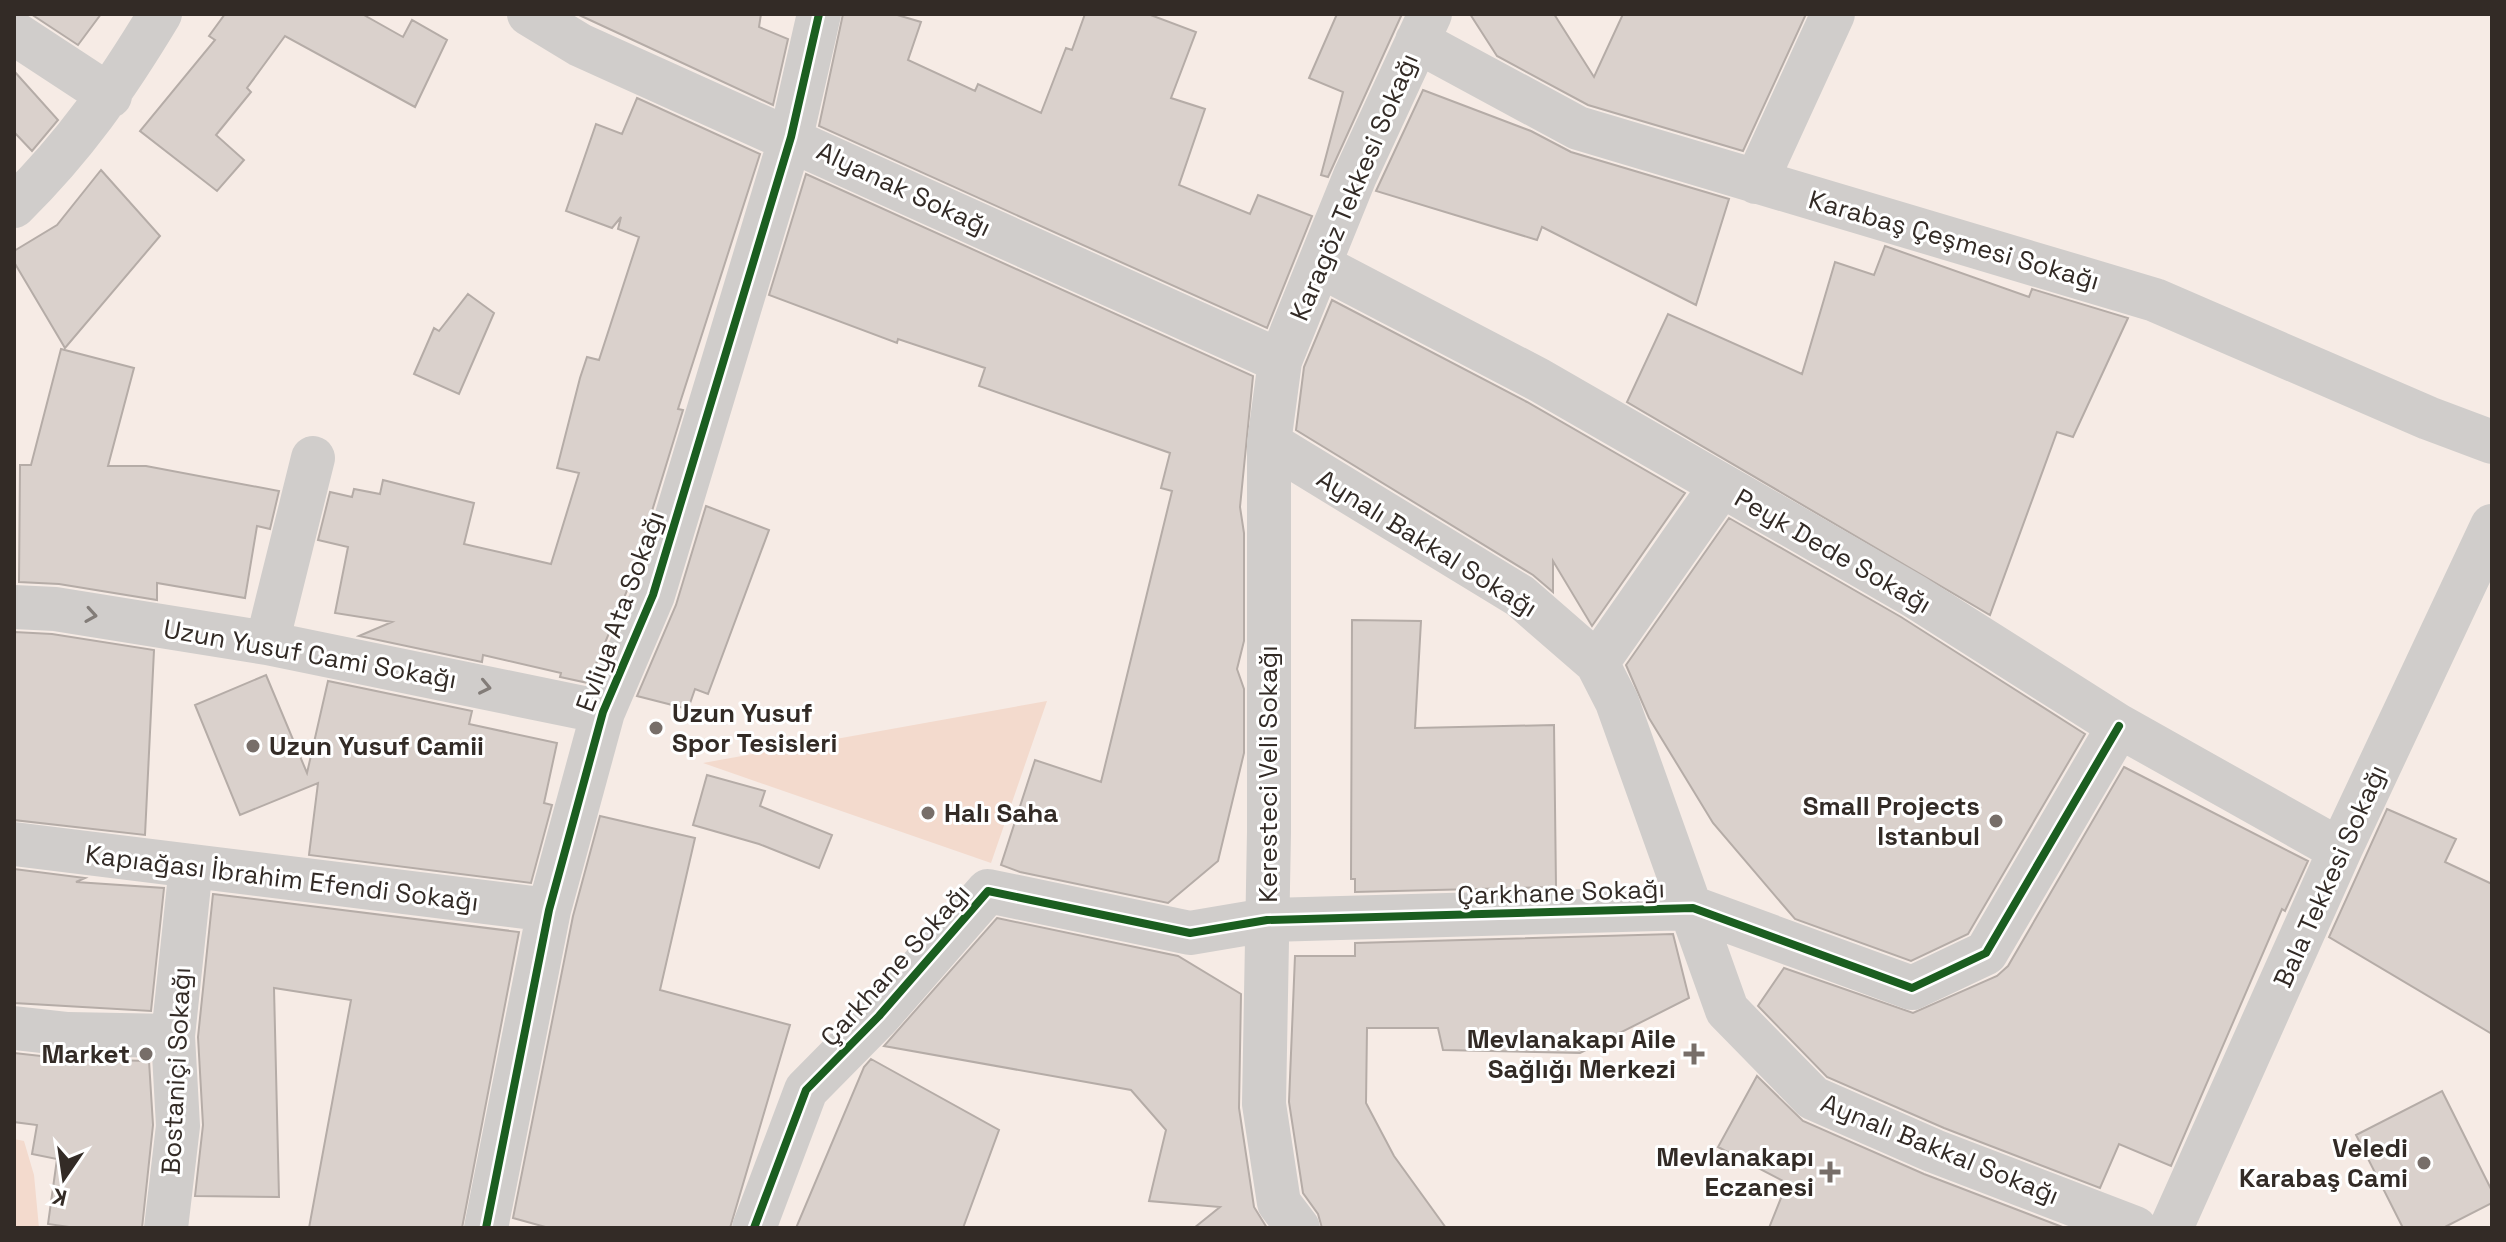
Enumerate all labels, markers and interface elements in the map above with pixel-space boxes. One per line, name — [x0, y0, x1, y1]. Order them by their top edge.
street label: Karagöz Tekkesi Sokağı — [1282, 48, 1426, 326]
street label: Alyanak Sokağı — [811, 134, 997, 244]
street label: Karabaş Çeşmesi Sokağı — [1805, 182, 2103, 298]
street label: Aynalı Bakkal Sokağı — [1310, 461, 1544, 625]
street label: Peyk Dede Sokağı — [1728, 481, 1938, 621]
street label: Evliya Ata Sokağı — [568, 506, 672, 716]
one-way arrow — [85, 605, 98, 622]
street label: Uzun Yusuf Cami Sokağı — [161, 611, 459, 697]
street label: Keresteci Veli Sokağı — [1251, 645, 1285, 903]
one-way arrow — [478, 678, 491, 695]
place label: Uzun Yusuf Spor Tesisleri — [672, 696, 838, 760]
marker: Uzun Yusuf Spor Tesisleri — [647, 719, 665, 737]
place label: Uzun Yusuf Camii — [269, 729, 484, 763]
marker: Uzun Yusuf Camii — [244, 737, 262, 755]
street label: Bala Tekkesi Sokağı — [2266, 759, 2394, 993]
place label: Small Projects Istanbul — [1803, 789, 1980, 853]
place label: Halı Saha — [944, 796, 1058, 830]
marker: Halı Saha — [919, 804, 937, 822]
marker: Small Projects Istanbul — [1987, 812, 2005, 830]
street label: Kapıağası İbrahim Efendi Sokağı — [84, 837, 480, 919]
street label: Çarkhane Sokağı — [1457, 871, 1665, 913]
street label: Çarkhane Sokağı — [813, 876, 977, 1054]
street label: Bostaniçi Sokağı — [154, 966, 198, 1176]
place label: Mevlanakapı Aile Sağlığı Merkezi — [1467, 1022, 1676, 1086]
place label: Market — [41, 1037, 130, 1071]
marker: Mevlanakapı Aile Sağlığı Merkezi — [1683, 1043, 1705, 1065]
marker: Market — [137, 1045, 155, 1063]
street label: Aynalı Bakkal Sokağı — [1816, 1086, 2064, 1212]
place label: Veledi Karabaş Cami — [2239, 1131, 2408, 1195]
north arrow — [24, 1138, 104, 1218]
place label: Mevlanakapı Eczanesi — [1656, 1140, 1814, 1204]
marker: Veledi Karabaş Cami — [2415, 1154, 2433, 1172]
marker: Mevlanakapı Eczanesi — [1821, 1163, 1839, 1181]
text: K — [49, 1182, 69, 1213]

